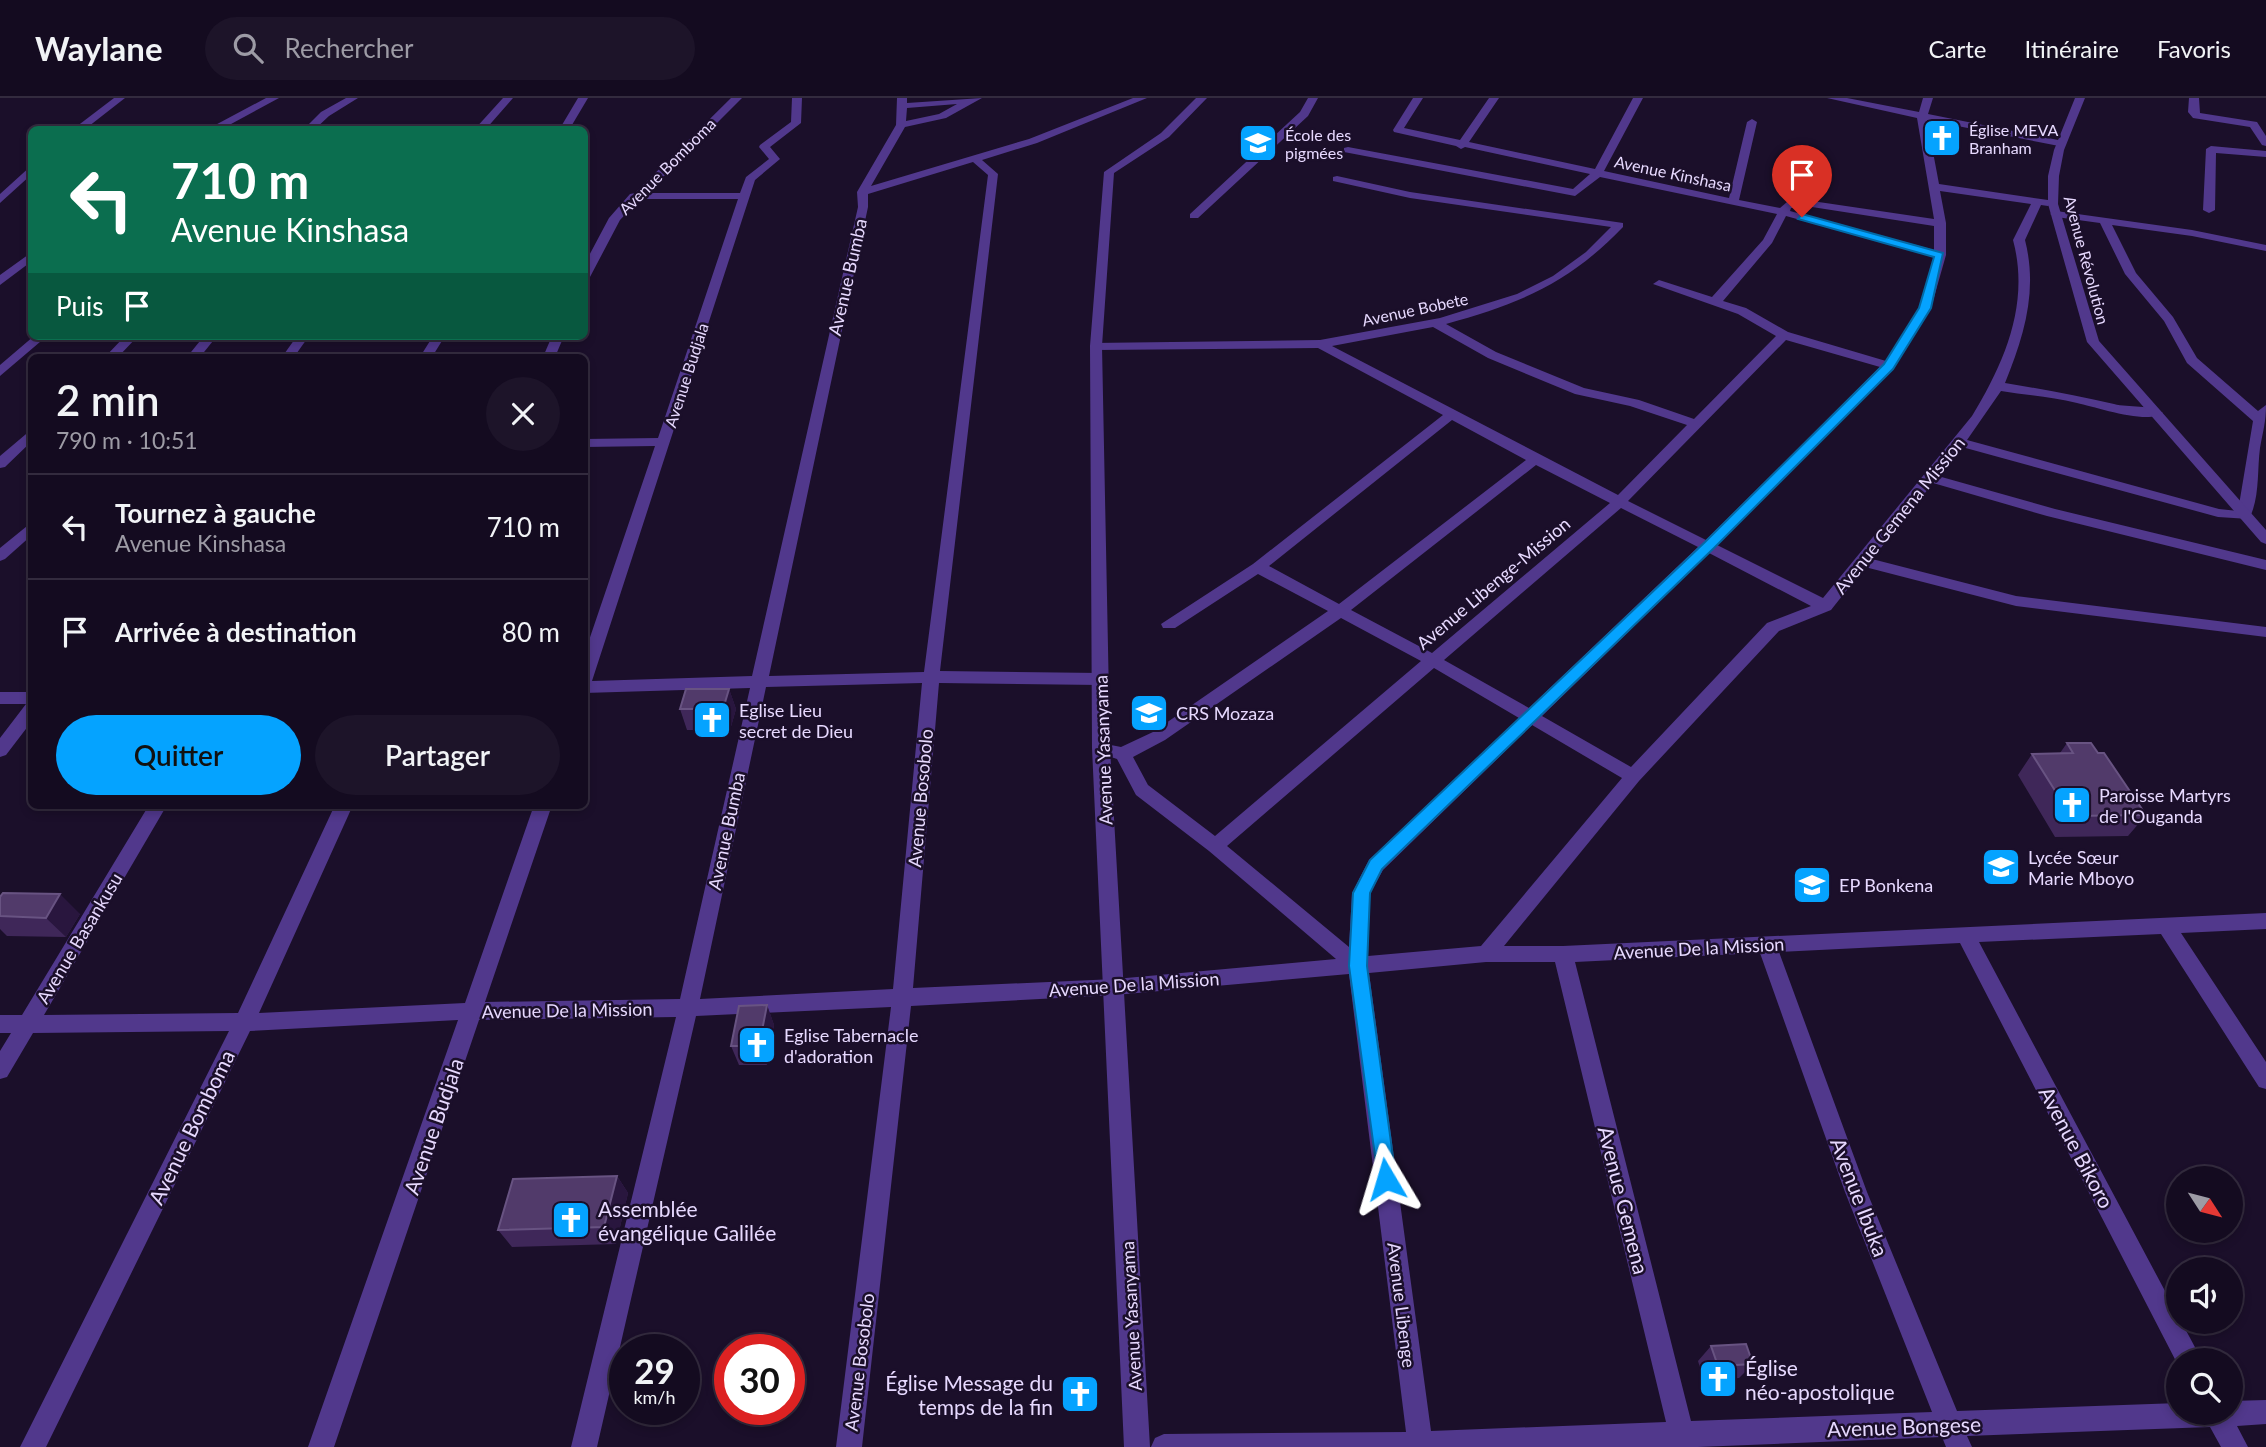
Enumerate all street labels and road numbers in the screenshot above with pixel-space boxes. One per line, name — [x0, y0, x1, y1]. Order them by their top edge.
street label: Avenue Bomboma — [615, 114, 719, 218]
street label: Avenue Kinshasa — [1613, 151, 1733, 195]
street label: Avenue Révolution — [2061, 194, 2113, 326]
street label: Avenue Bumba — [823, 216, 871, 338]
street label: Avenue Bobete — [1360, 288, 1470, 330]
street label: Avenue Budjala — [660, 320, 712, 430]
street label: Avenue Gemena Mission — [1829, 432, 1969, 598]
street label: Avenue Libenge-Mission — [1412, 512, 1574, 654]
street label: Avenue Yasanyama — [1089, 675, 1117, 825]
street label: Avenue Bosobolo — [903, 728, 937, 868]
street label: Avenue Bumba — [703, 770, 749, 892]
street label: Avenue Basankusu — [31, 869, 127, 1007]
street label: Avenue De la Mission — [1613, 933, 1785, 963]
street label: Avenue De la Mission — [1048, 967, 1220, 1001]
street label: Avenue De la Mission — [481, 998, 653, 1022]
street label: Avenue Bomboma — [143, 1046, 239, 1208]
street label: Avenue Budjala — [398, 1055, 468, 1197]
street label: Avenue Bikoro — [2034, 1082, 2120, 1212]
street label: Avenue Gemena — [1594, 1123, 1654, 1277]
street label: Avenue Ibuka — [1826, 1134, 1894, 1260]
street label: Avenue Yasanyama — [1116, 1241, 1146, 1391]
street label: Avenue Libenge — [1383, 1241, 1421, 1369]
street label: Avenue Bosobolo — [840, 1292, 878, 1432]
street label: Avenue Bongese — [1827, 1411, 1981, 1441]

